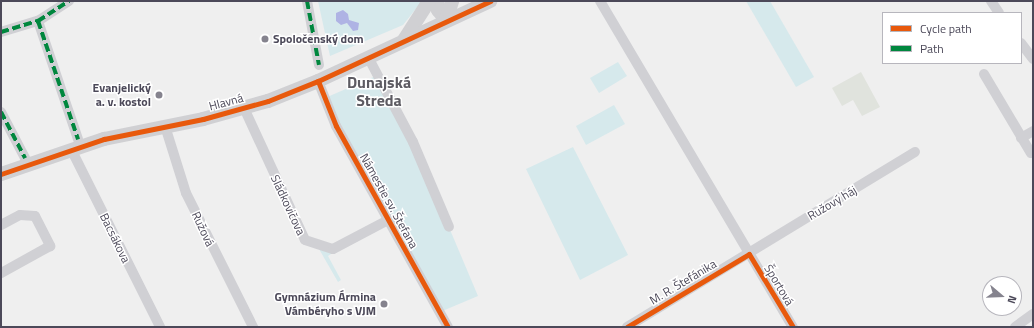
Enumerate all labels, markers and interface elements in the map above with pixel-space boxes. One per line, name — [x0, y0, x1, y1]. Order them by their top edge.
legend — [882, 12, 1022, 64]
text: Cycle path — [920, 19, 972, 38]
place label: Spoločenský dom — [273, 32, 364, 46]
marker: Spoločenský dom — [260, 34, 270, 44]
text: Path — [920, 39, 944, 58]
district label: Dunajská Streda — [347, 72, 411, 110]
place label: Evanjelický a. v. kostol — [93, 81, 151, 109]
marker: Evanjelický a. v. kostol — [154, 90, 164, 100]
street label: Hlavná — [207, 91, 245, 113]
street label: Námestie sv. Štefana — [357, 151, 421, 251]
street label: Sládkovičova — [268, 173, 308, 237]
street label: Ružový háj — [805, 183, 859, 223]
street label: Ružová — [189, 209, 217, 249]
street label: Bacsákova — [97, 211, 133, 265]
street label: M. R. Štefánika — [647, 256, 719, 308]
street label: Športová — [761, 262, 797, 308]
north arrow — [982, 276, 1022, 316]
place label: Gymnázium Ármina Vámbéryho s VJM — [274, 290, 376, 318]
text: N — [1004, 293, 1021, 306]
marker: Gymnázium Ármina Vámbéryho s VJM — [379, 299, 389, 309]

